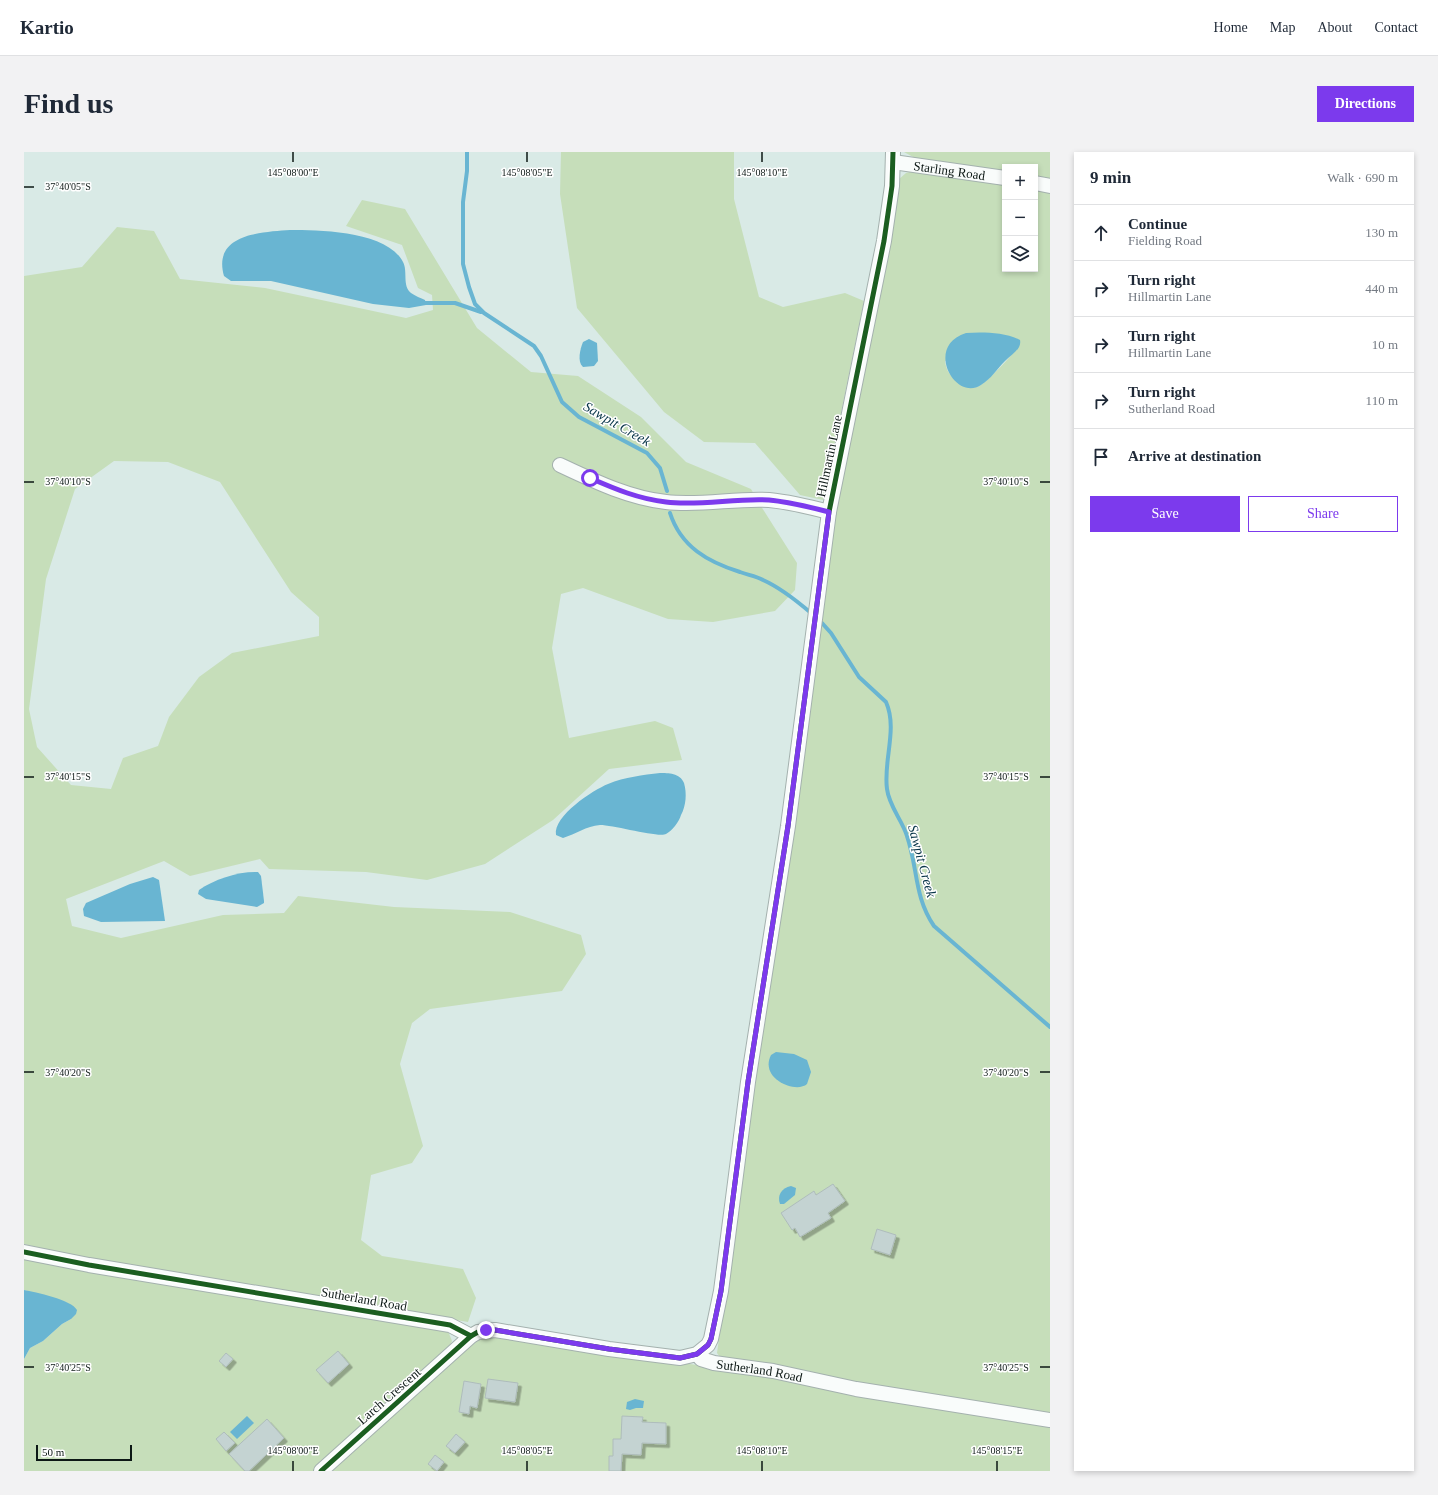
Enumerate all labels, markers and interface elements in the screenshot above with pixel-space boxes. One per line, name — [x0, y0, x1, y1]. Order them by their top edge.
text: Kartio — [20, 17, 74, 38]
text: Home — [1214, 20, 1248, 35]
text: Map — [1270, 20, 1295, 35]
text: About — [1317, 20, 1352, 35]
text: Contact — [1374, 20, 1418, 35]
button: Directions — [1317, 86, 1414, 122]
text: Find us — [24, 88, 114, 119]
street label: Starling Road — [913, 158, 987, 183]
map controls — [1002, 164, 1038, 272]
button: + — [1002, 164, 1038, 200]
text: 145°08'00"E — [268, 167, 319, 178]
text: 145°08'05"E — [502, 167, 553, 178]
text: 145°08'10"E — [737, 167, 788, 178]
text: 9 min — [1090, 168, 1131, 187]
text: Walk · 690 m — [1327, 170, 1398, 185]
text: 37°40'05"S — [45, 181, 91, 192]
button: − — [1002, 200, 1038, 236]
text: Continue — [1128, 216, 1187, 232]
icon: ahead — [1090, 222, 1112, 244]
text: 130 m — [1365, 225, 1398, 240]
text: Fielding Road — [1128, 233, 1202, 248]
button: layers — [1002, 236, 1038, 272]
text: Turn right — [1128, 272, 1195, 288]
icon: right — [1090, 278, 1112, 300]
text: 440 m — [1365, 281, 1398, 296]
text: Hillmartin Lane — [1128, 289, 1211, 304]
text: Turn right — [1128, 328, 1195, 344]
icon: right — [1090, 334, 1112, 356]
text: 10 m — [1372, 337, 1398, 352]
text: Hillmartin Lane — [1128, 345, 1211, 360]
text: Turn right — [1128, 384, 1195, 400]
icon: right — [1090, 390, 1112, 412]
text: 110 m — [1366, 393, 1398, 408]
water label: Sawpit Creek — [581, 399, 654, 450]
text: Sutherland Road — [1128, 401, 1215, 416]
street label: Hillmartin Lane — [813, 413, 845, 498]
icon: arrive — [1090, 446, 1112, 468]
text: Arrive at destination — [1128, 448, 1261, 464]
route start — [581, 469, 599, 487]
text: 37°40'10"S — [45, 476, 91, 487]
text: 37°40'10"S — [983, 476, 1029, 487]
button: Save — [1090, 496, 1240, 532]
button: Share — [1248, 496, 1398, 532]
text: 37°40'15"S — [45, 771, 91, 782]
text: 37°40'15"S — [983, 771, 1029, 782]
water label: Sawpit Creek — [905, 823, 939, 900]
text: 37°40'20"S — [45, 1067, 91, 1078]
text: 37°40'20"S — [983, 1067, 1029, 1078]
street label: Sutherland Road — [320, 1284, 409, 1314]
route end — [477, 1321, 495, 1339]
street label: Sutherland Road — [715, 1356, 804, 1385]
text: 37°40'25"S — [45, 1362, 91, 1373]
text: 37°40'25"S — [983, 1362, 1029, 1373]
street label: Larch Crescent — [354, 1364, 424, 1428]
scale bar — [36, 1443, 132, 1462]
text: 145°08'00"E — [268, 1445, 319, 1456]
text: 145°08'05"E — [502, 1445, 553, 1456]
text: 145°08'10"E — [737, 1445, 788, 1456]
text: 145°08'15"E — [972, 1445, 1023, 1456]
text: 50 m — [42, 1446, 64, 1458]

